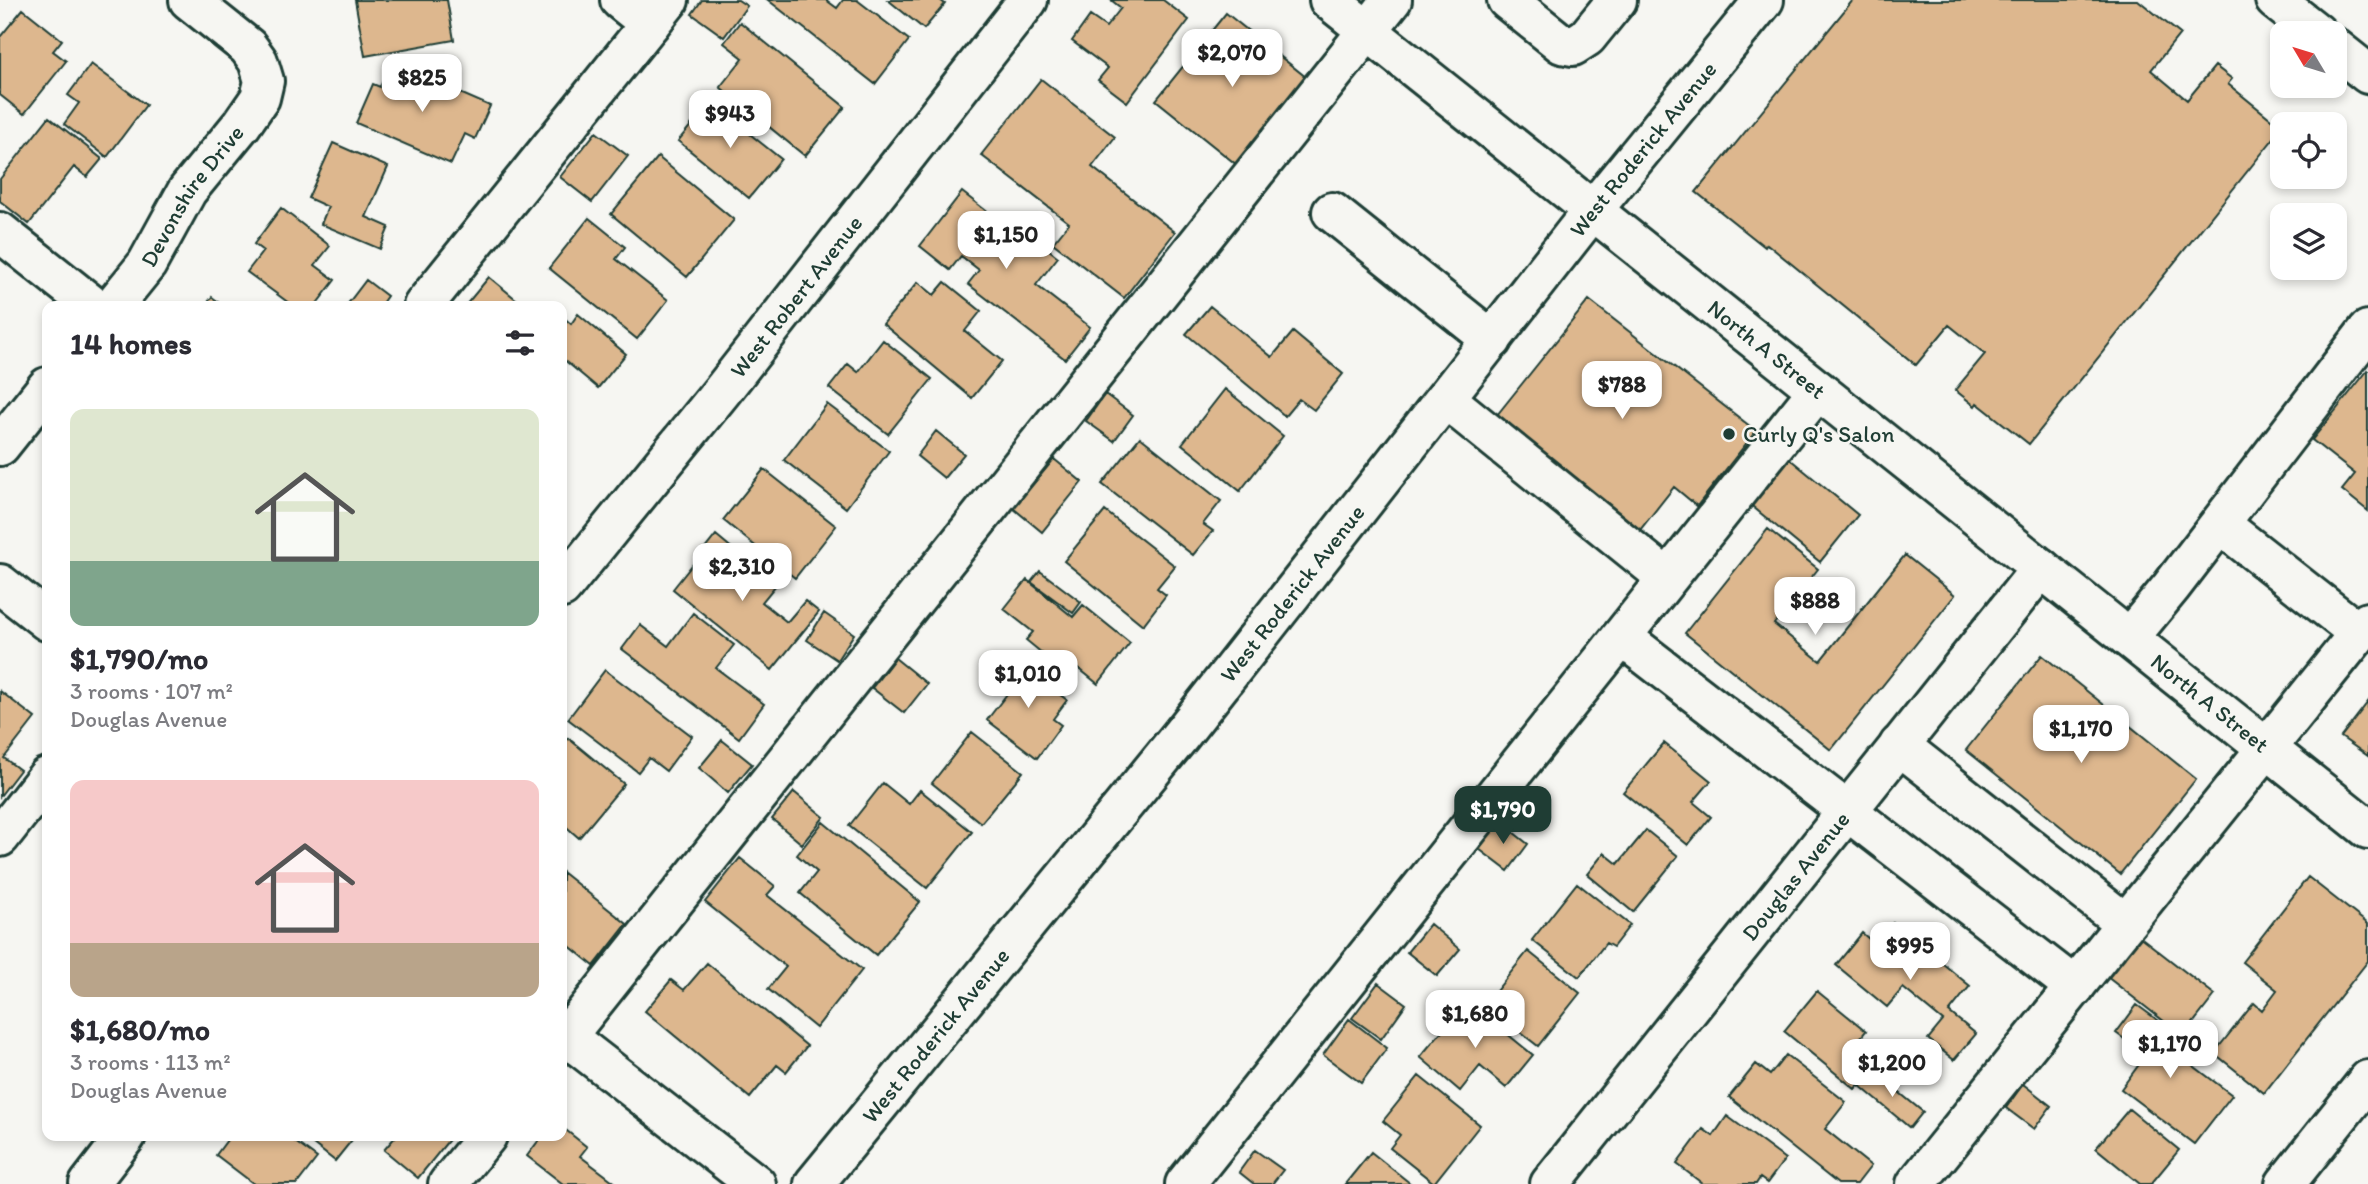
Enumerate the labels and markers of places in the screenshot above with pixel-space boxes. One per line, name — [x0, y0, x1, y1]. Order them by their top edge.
pin: $2,070 — [1175, 29, 1289, 89]
pin: $825 — [381, 54, 463, 114]
pin: $943 — [689, 90, 771, 150]
pin: $1,150 — [949, 212, 1063, 271]
pin: $788 — [1581, 362, 1663, 421]
place label: Curly Q's Salon — [1743, 420, 1895, 448]
marker: Curly Q's Salon — [1721, 426, 1737, 442]
pin: $2,310 — [685, 544, 799, 603]
pin: $888 — [1774, 578, 1856, 637]
pin: $1,010 — [971, 650, 1085, 710]
pin: $1,170 — [2024, 706, 2138, 765]
pin: $1,790 — [1446, 786, 1560, 846]
pin: $995 — [1869, 922, 1951, 982]
pin: $1,680 — [1418, 990, 1532, 1050]
pin: $1,170 — [2113, 1020, 2227, 1080]
pin: $1,200 — [1835, 1040, 1949, 1099]

